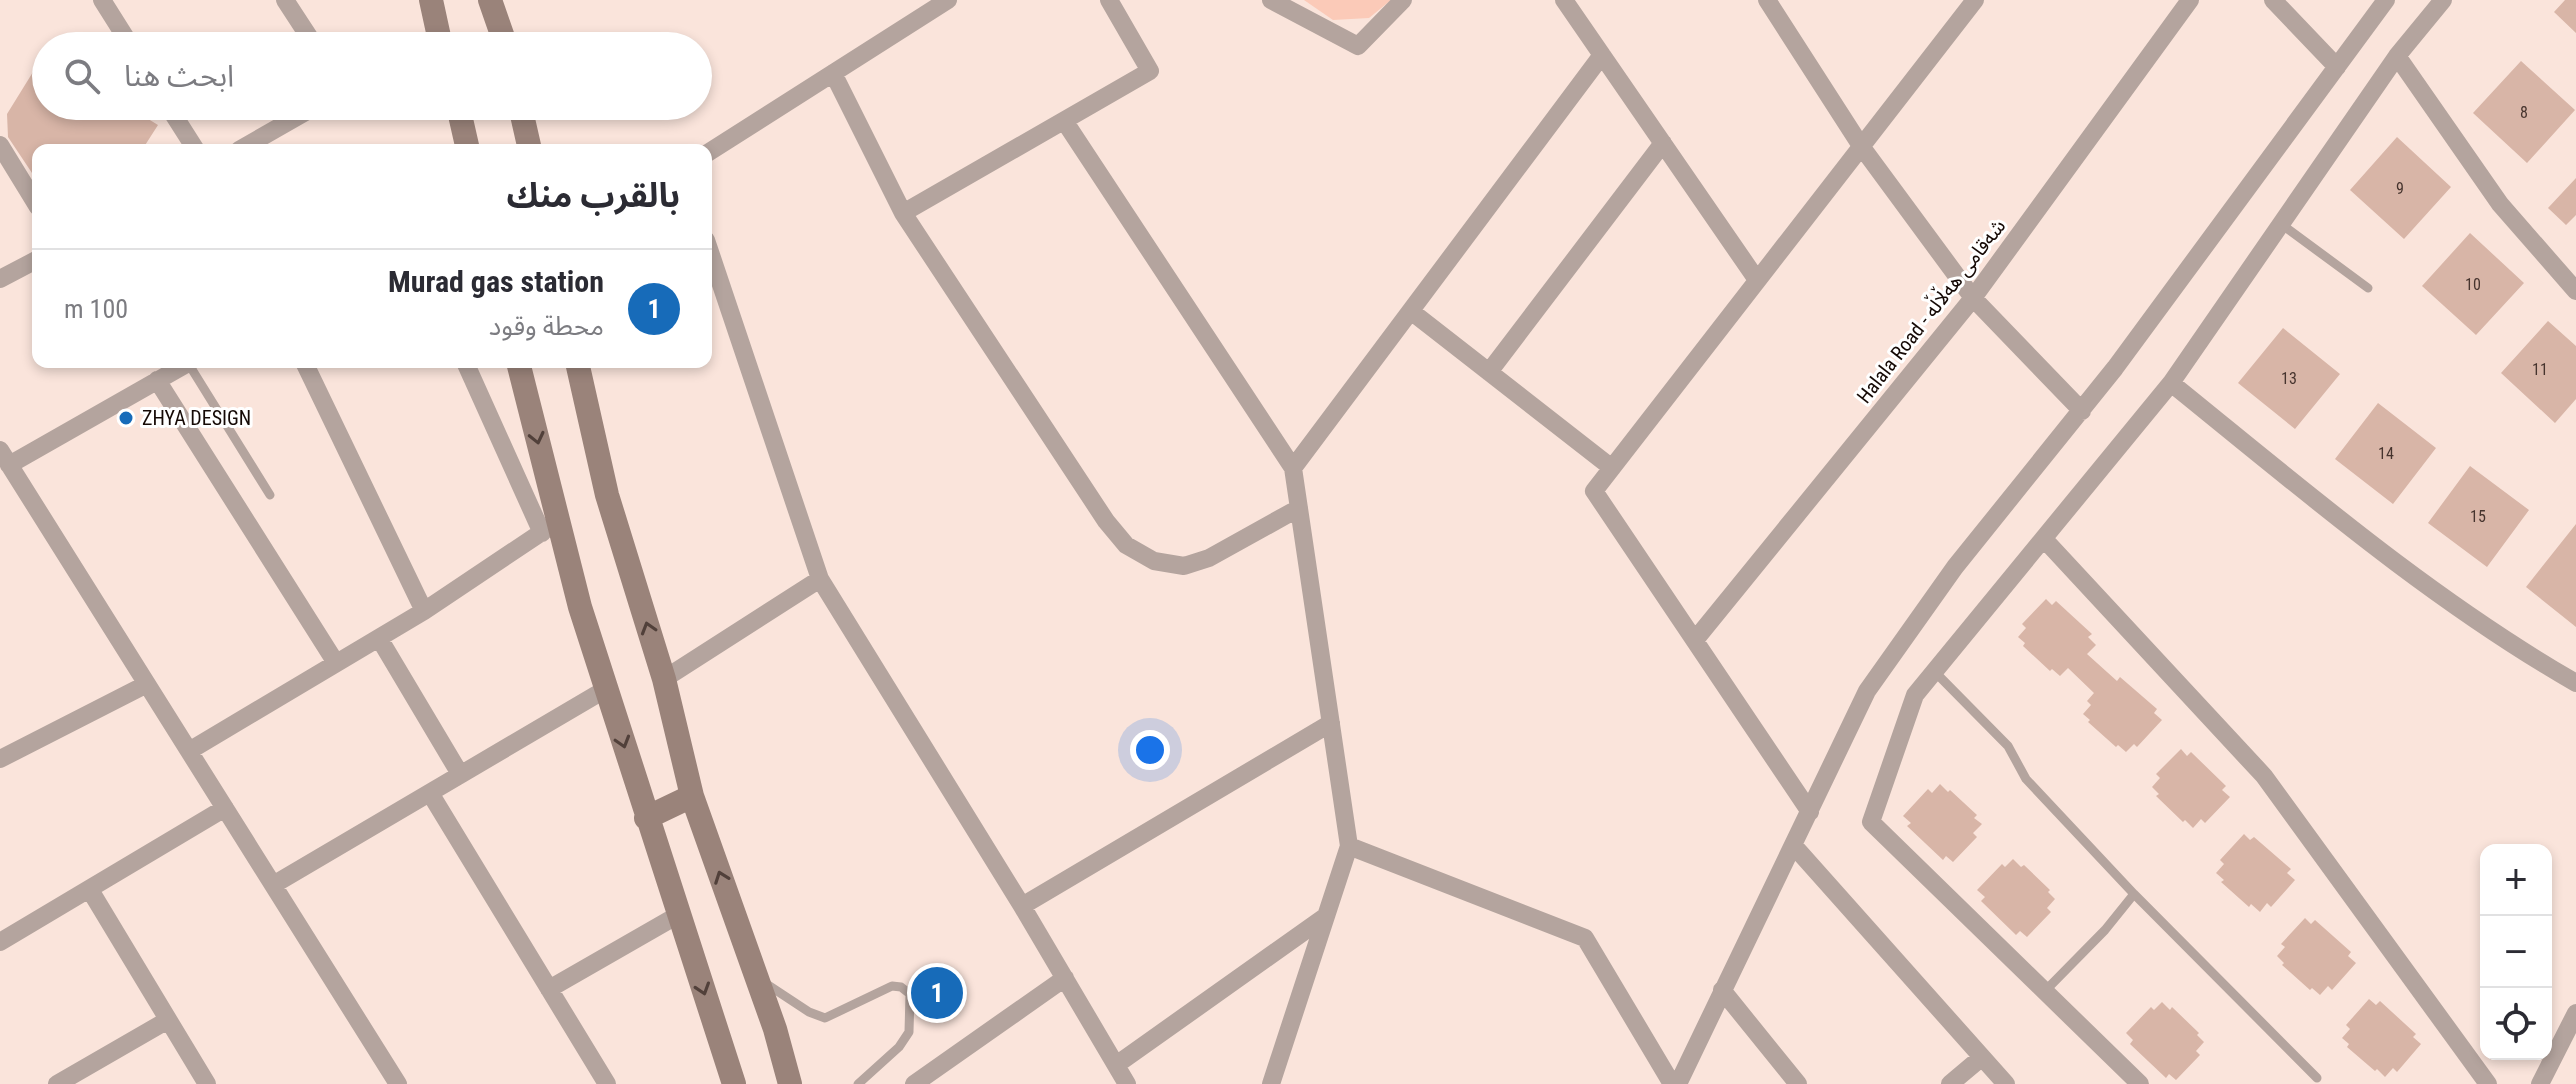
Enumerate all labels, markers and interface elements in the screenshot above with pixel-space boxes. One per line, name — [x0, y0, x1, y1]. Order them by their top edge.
search box — [32, 32, 712, 120]
icon: search — [60, 54, 104, 98]
text: ابحث هنا — [124, 58, 234, 93]
house number: 8 — [2520, 103, 2528, 122]
text: بالقرب منك — [506, 175, 680, 215]
house number: 9 — [2396, 179, 2404, 198]
street label: Halala Road - شەقامی هەڵاڵە — [1850, 213, 2010, 408]
text: Murad gas station — [388, 264, 604, 299]
house number: 10 — [2465, 275, 2481, 294]
text: 100 m — [64, 294, 128, 324]
text: 1 — [647, 294, 661, 324]
text: محطة وقود — [489, 311, 604, 341]
house number: 11 — [2532, 360, 2548, 379]
house number: 13 — [2281, 369, 2297, 388]
place label: ZHYA DESIGN — [142, 406, 251, 430]
marker: ZHYA DESIGN — [117, 409, 135, 427]
one-way arrow — [527, 430, 544, 444]
house number: 14 — [2378, 444, 2394, 463]
house number: 15 — [2470, 507, 2486, 526]
one-way arrow — [641, 622, 657, 636]
your location — [1130, 730, 1170, 770]
one-way arrow — [613, 734, 629, 748]
map controls — [2480, 844, 2552, 1060]
button: + — [2480, 844, 2552, 916]
one-way arrow — [715, 871, 731, 885]
button: − — [2480, 916, 2552, 988]
pin: 1 — [911, 963, 963, 1023]
one-way arrow — [693, 981, 709, 995]
button: locate — [2480, 988, 2552, 1060]

